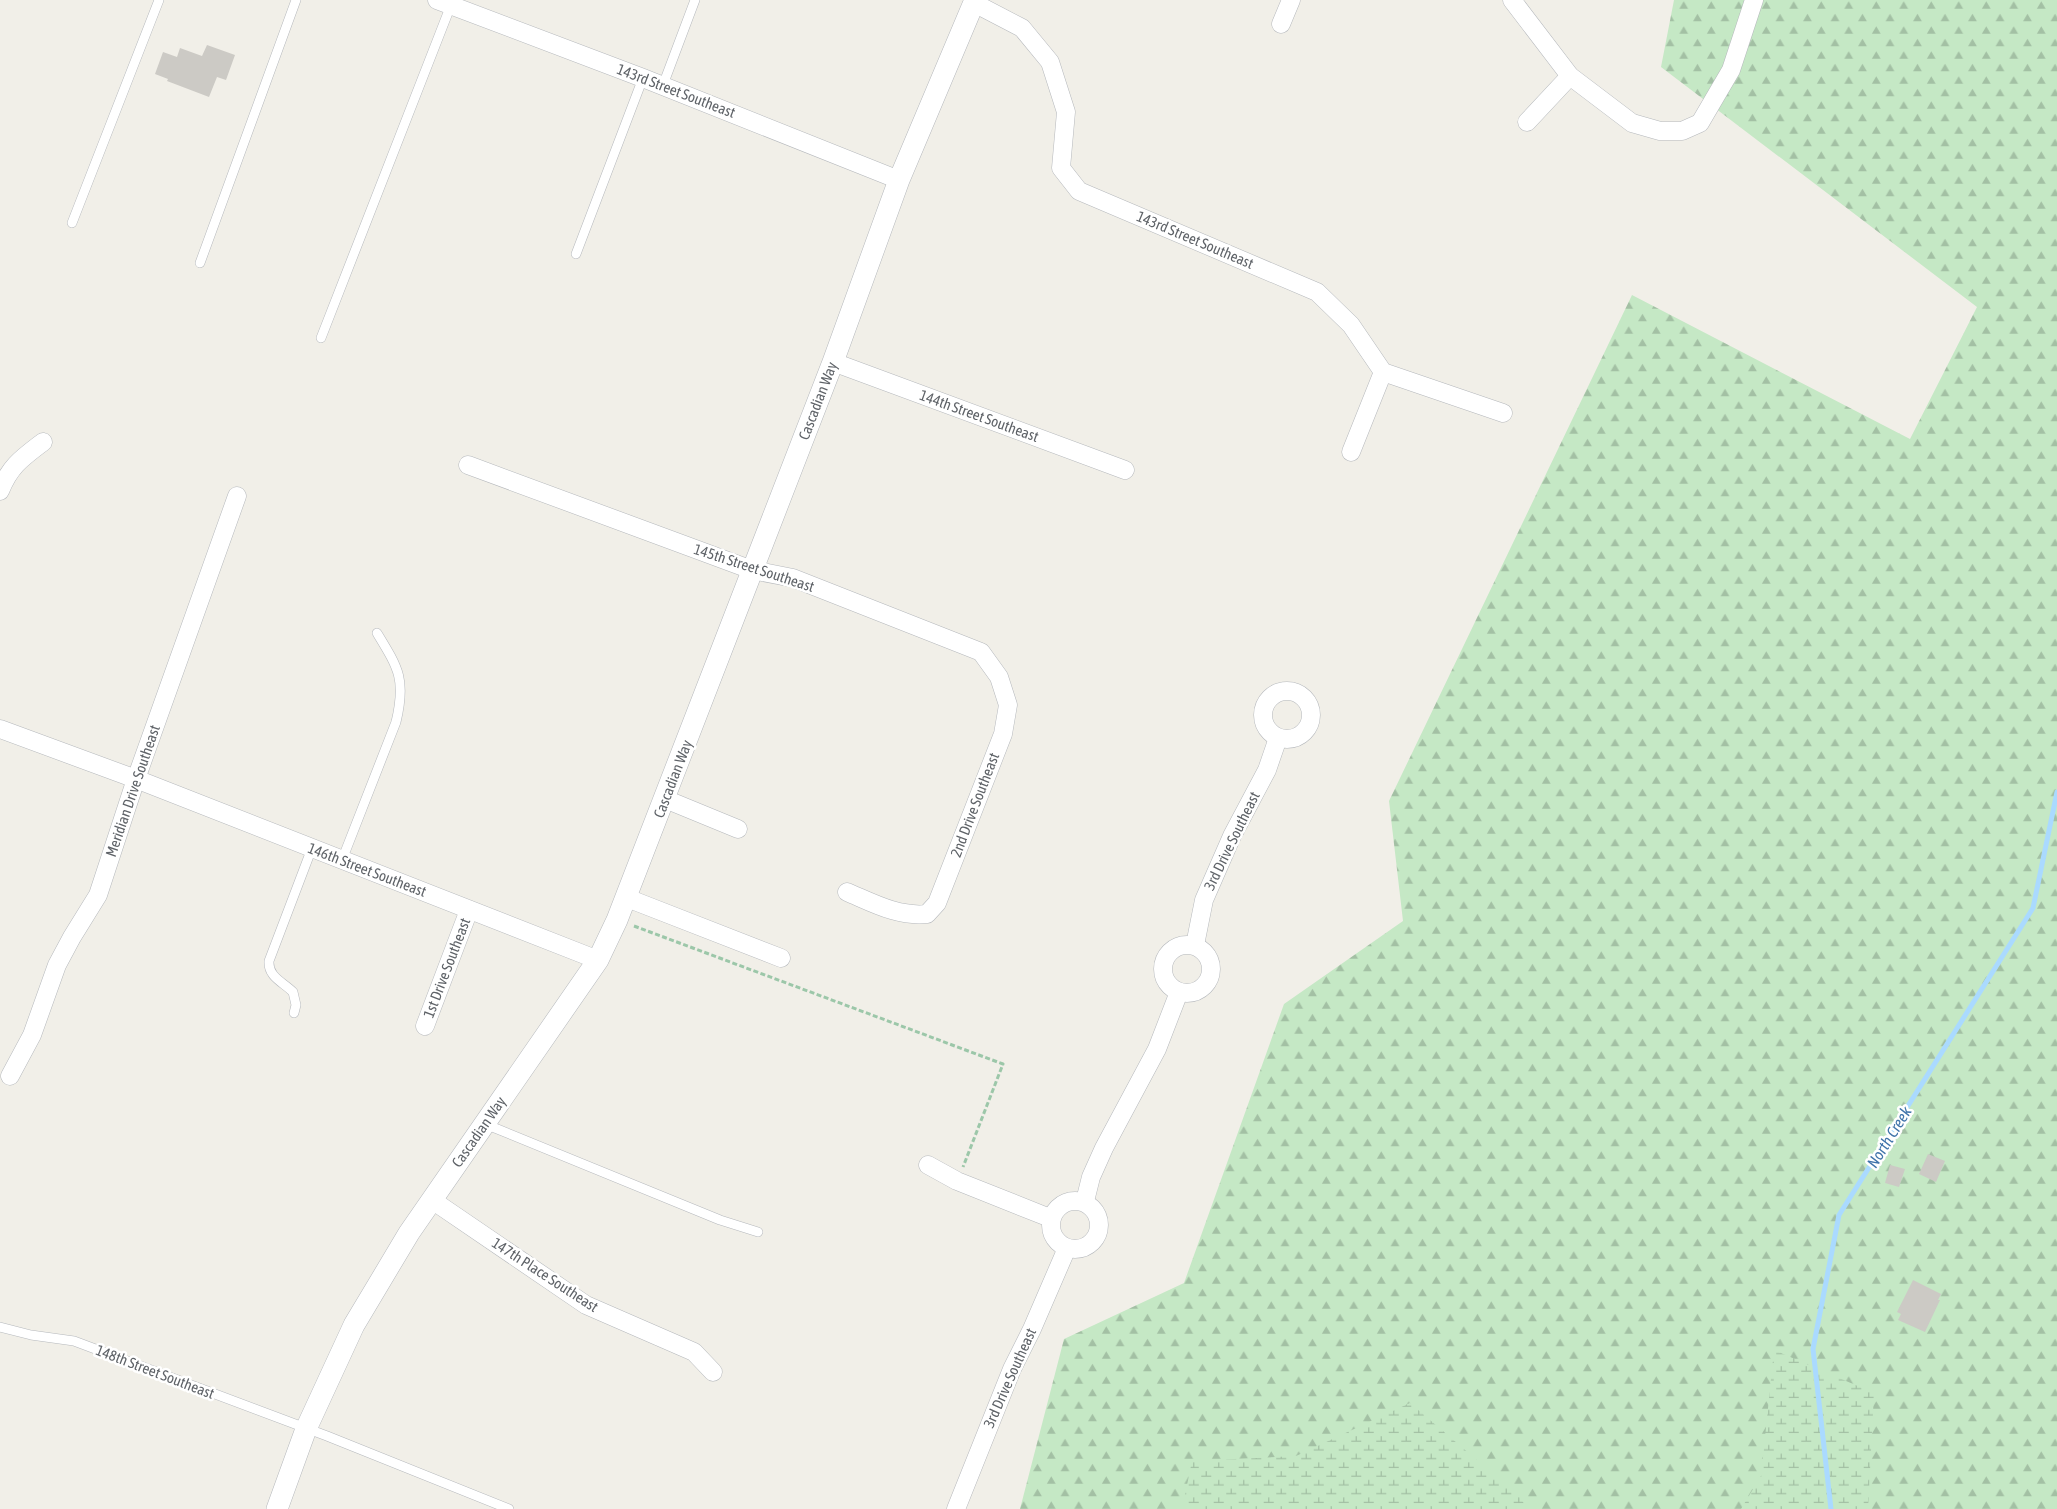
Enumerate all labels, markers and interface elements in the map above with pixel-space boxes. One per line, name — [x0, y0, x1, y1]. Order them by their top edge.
street label: 143rd Street Southeast — [615, 60, 738, 121]
street label: 143rd Street Southeast — [1134, 207, 1256, 272]
street label: Cascadian Way — [795, 359, 840, 442]
street label: 144th Street Southeast — [917, 386, 1041, 445]
street label: 145th Street Southeast — [692, 540, 816, 595]
street label: Meridian Drive Southeast — [102, 723, 163, 859]
street label: Cascadian Way — [650, 737, 695, 820]
street label: 2nd Drive Southeast — [947, 750, 1002, 859]
street label: 3rd Drive Southeast — [1200, 789, 1263, 893]
street label: 146th Street Southeast — [306, 839, 429, 900]
street label: 1st Drive Southeast — [420, 916, 473, 1020]
street label: Cascadian Way — [448, 1093, 509, 1170]
water label: North Creek — [1863, 1102, 1915, 1171]
street label: 147th Place Southeast — [489, 1234, 602, 1315]
street label: 3rd Drive Southeast — [980, 1325, 1039, 1430]
street label: 148th Street Southeast — [94, 1341, 217, 1402]

